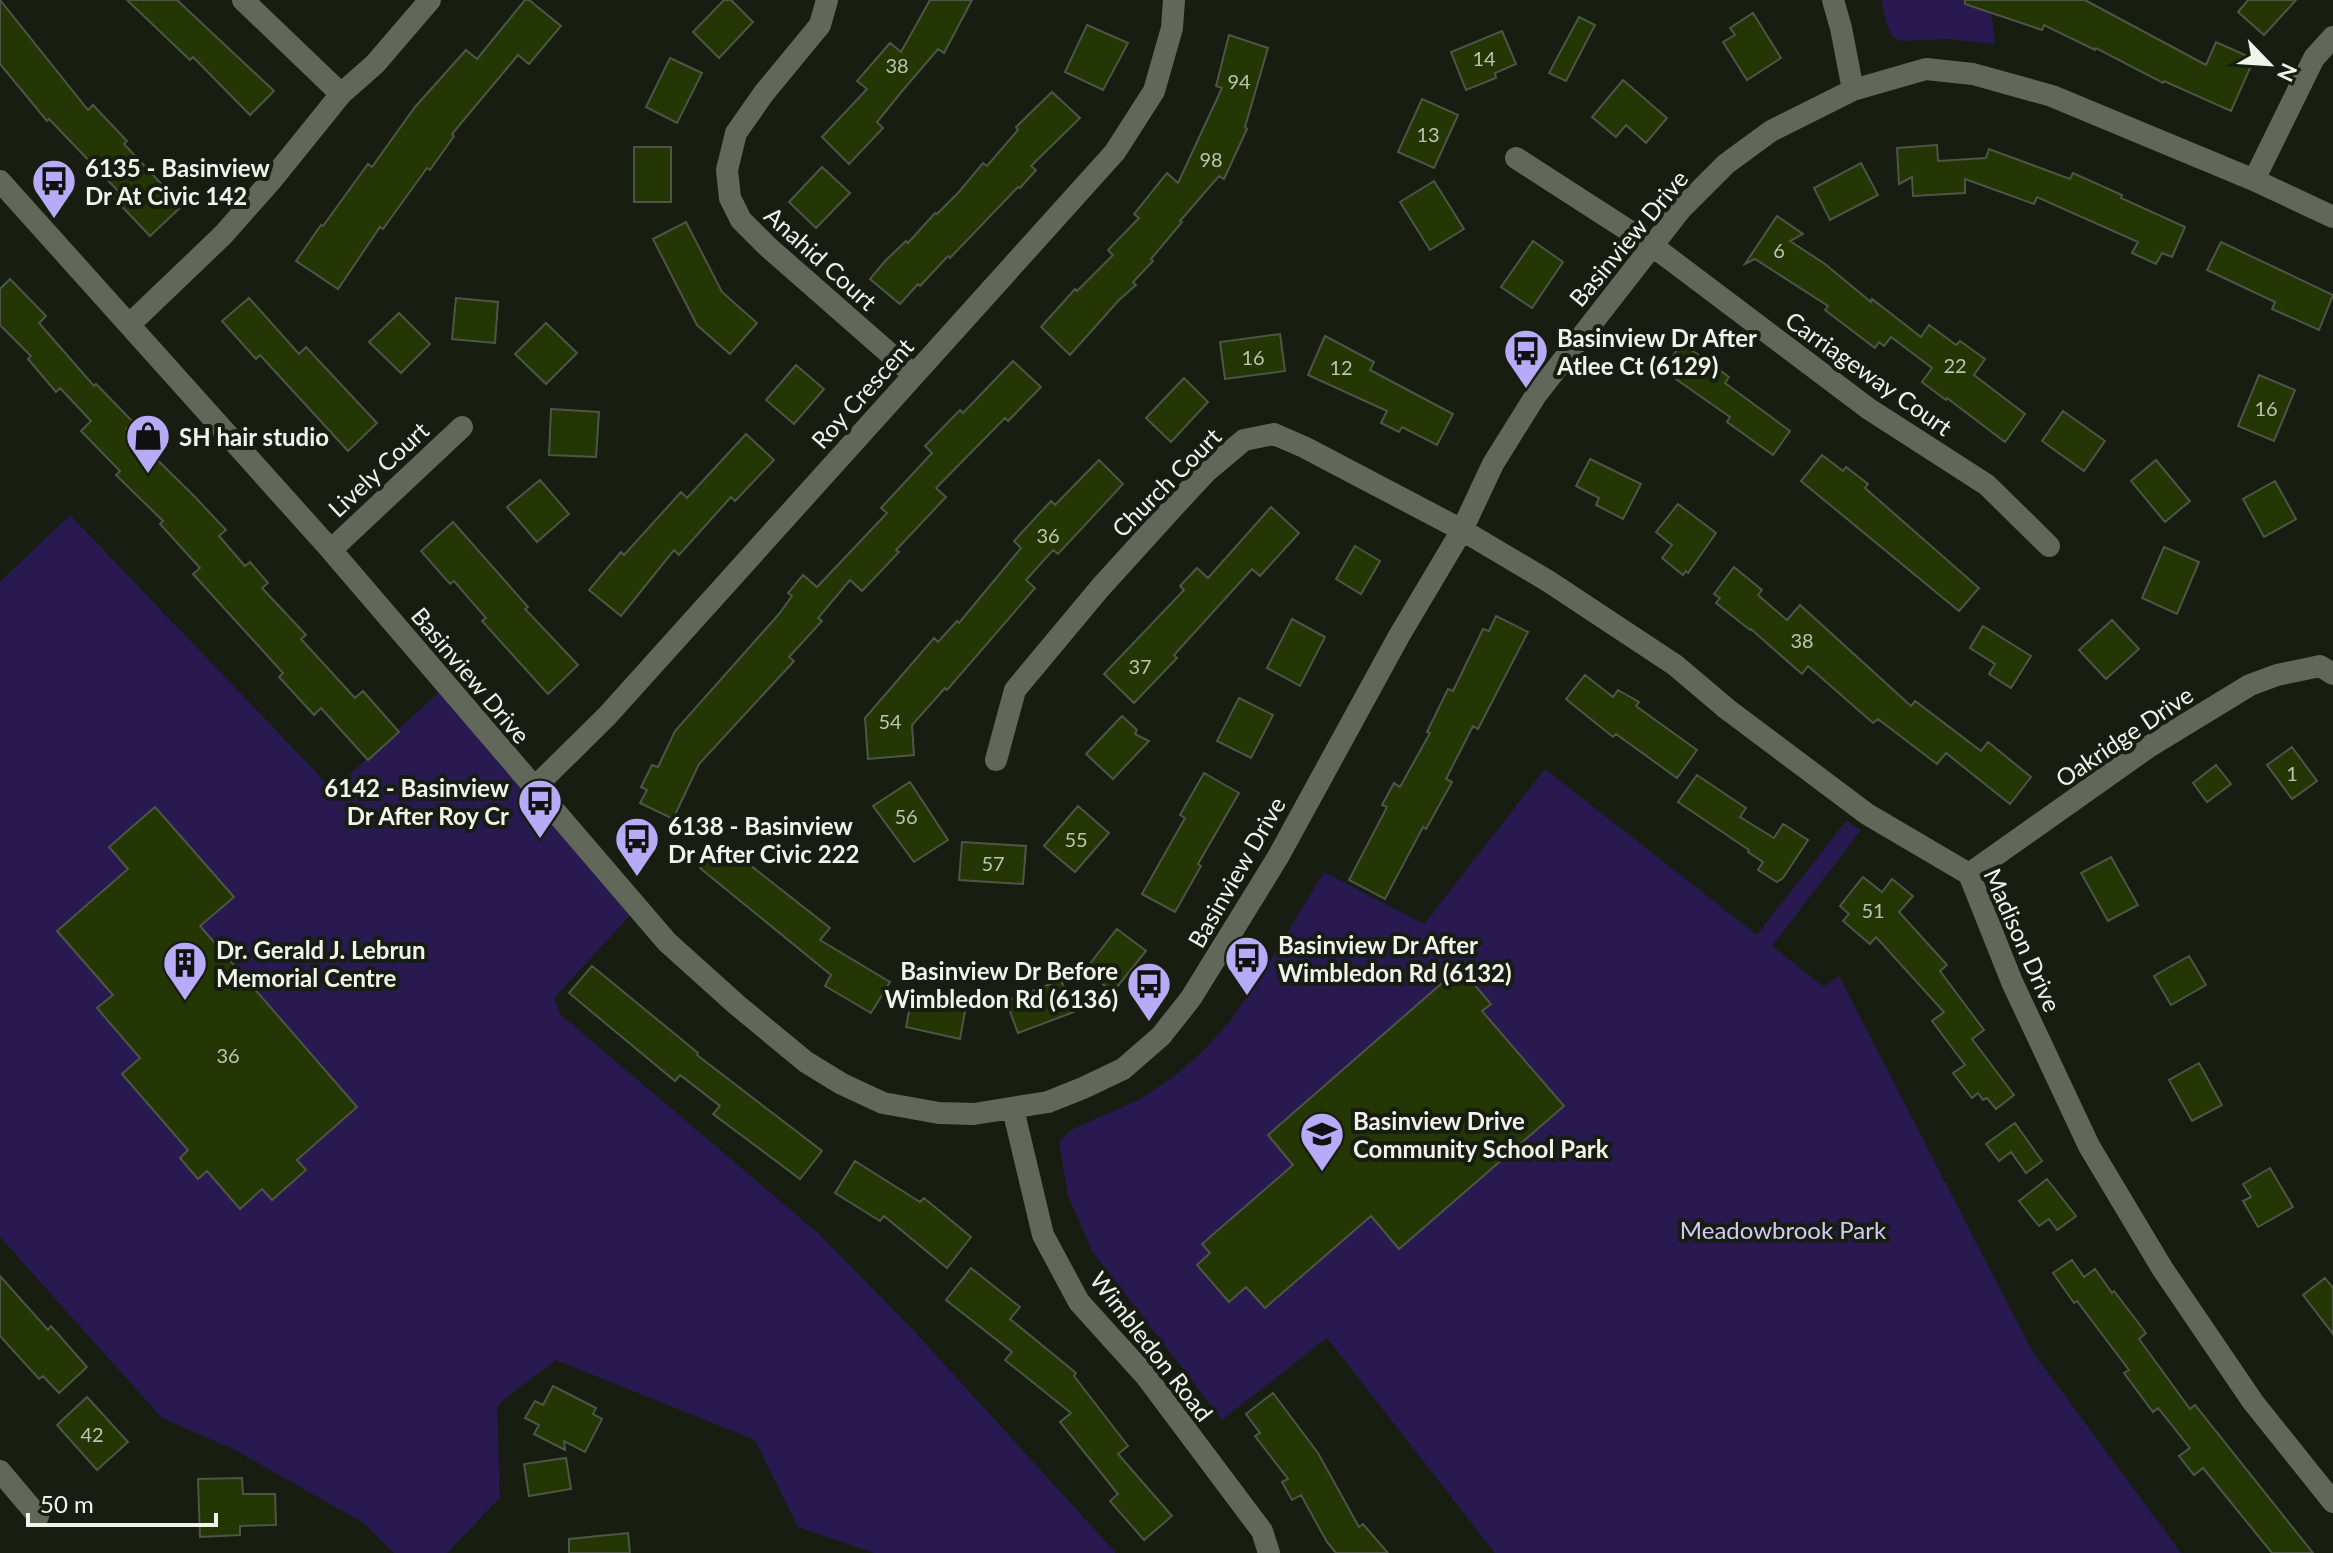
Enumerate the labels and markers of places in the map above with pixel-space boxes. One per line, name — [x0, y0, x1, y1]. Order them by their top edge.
place label: 6135 - Basinview Dr At Civic 142 — [85, 153, 270, 210]
bus stop icon: 6135 - Basinview Dr At Civic 142 — [30, 157, 78, 220]
place label: Basinview Dr After Atlee Ct (6129) — [1556, 323, 1757, 380]
bus stop icon: Basinview Dr After Atlee Ct (6129) — [1502, 327, 1550, 390]
shop icon: SH hair studio — [124, 412, 172, 475]
place label: SH hair studio — [179, 422, 329, 451]
place label: 6142 - Basinview Dr After Roy Cr — [324, 773, 510, 830]
bus stop icon: 6142 - Basinview Dr After Roy Cr — [516, 777, 564, 840]
place label: 6138 - Basinview Dr After Civic 222 — [668, 811, 860, 868]
bus stop icon: 6138 - Basinview Dr After Civic 222 — [613, 815, 661, 878]
place label: Basinview Dr After Wimbledon Rd (6132) — [1278, 930, 1512, 987]
bus stop icon: Basinview Dr After Wimbledon Rd (6132) — [1223, 934, 1271, 997]
place label: Dr. Gerald J. Lebrun Memorial Centre — [216, 935, 425, 992]
building icon: Dr. Gerald J. Lebrun Memorial Centre — [161, 939, 209, 1002]
place label: Basinview Dr Before Wimbledon Rd (6136) — [884, 956, 1118, 1013]
bus stop icon: Basinview Dr Before Wimbledon Rd (6136) — [1125, 960, 1173, 1023]
place label: Basinview Drive Community School Park — [1353, 1106, 1609, 1163]
school or university icon: Basinview Drive Community School Park — [1298, 1110, 1346, 1173]

